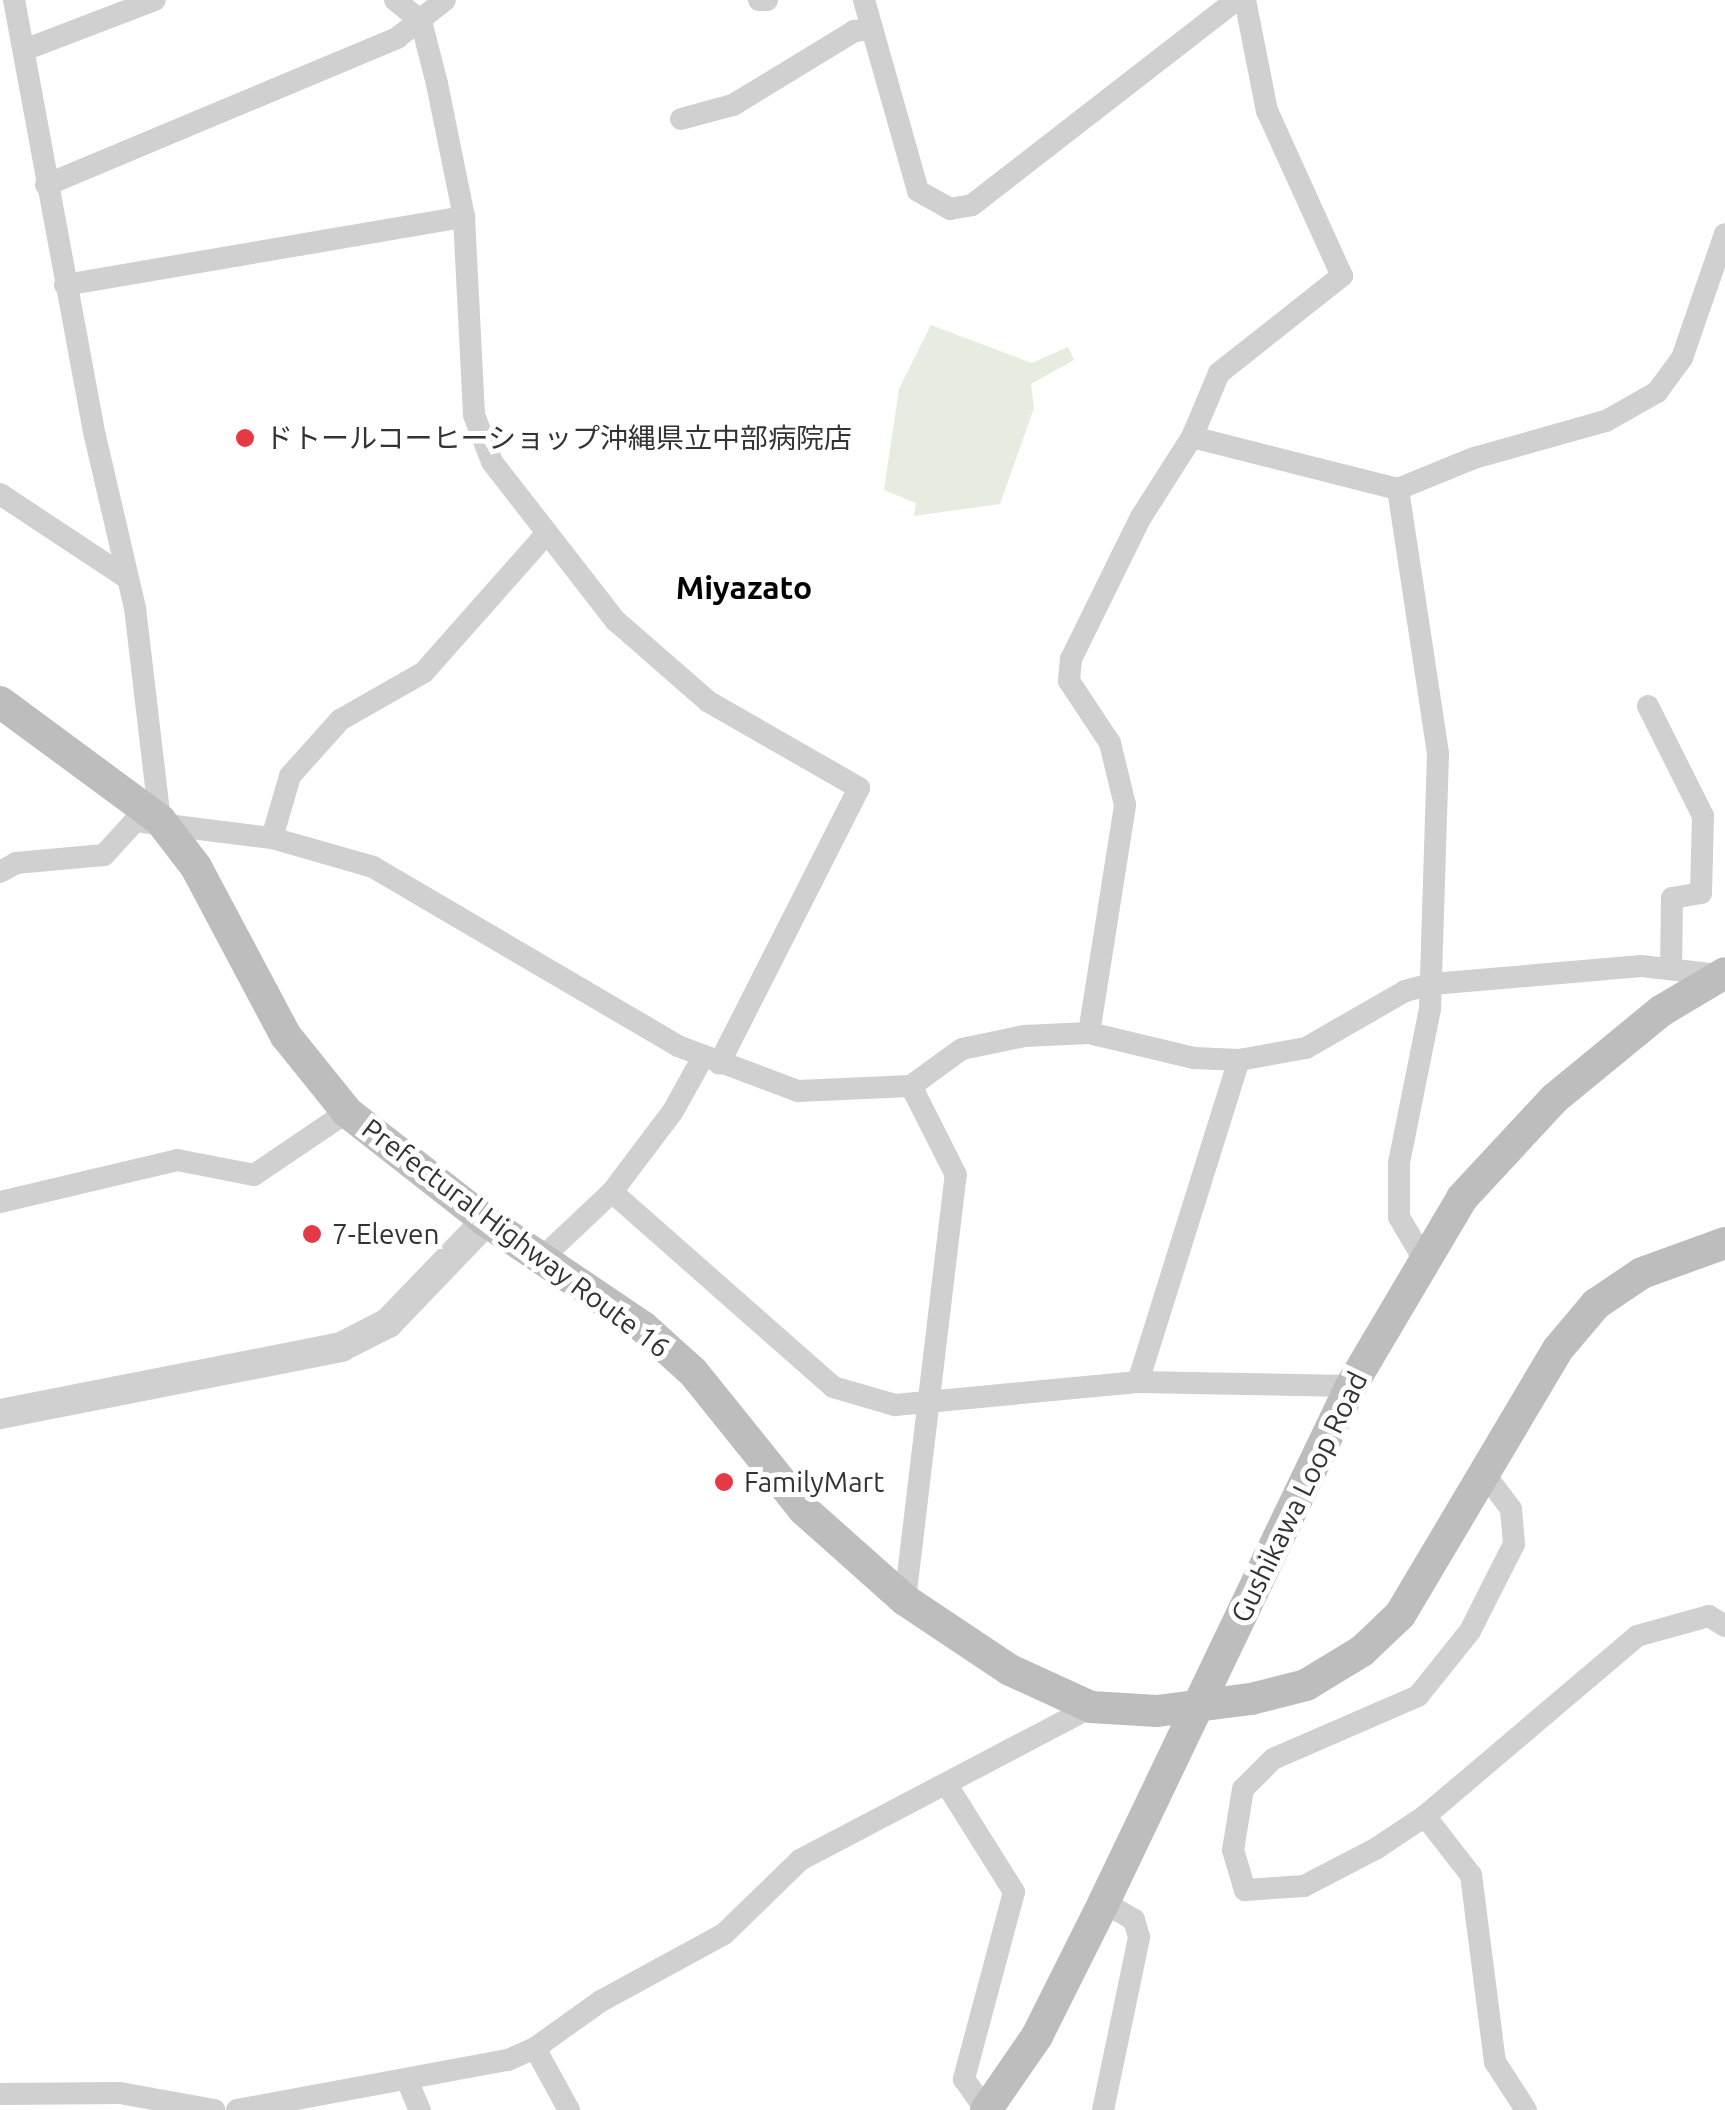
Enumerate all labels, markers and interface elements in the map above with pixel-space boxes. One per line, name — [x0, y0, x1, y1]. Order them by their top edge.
place label: ドトールコーヒーショップ沖縄県立中部病院店 — [265, 421, 853, 455]
marker: ドトールコーヒーショップ沖縄県立中部病院店 — [234, 427, 256, 449]
district label: Miyazato — [676, 568, 812, 606]
street label: Prefectural Highway Route 16 — [356, 1111, 676, 1365]
place label: 7-Eleven — [332, 1217, 439, 1251]
marker: 7-Eleven — [301, 1223, 323, 1245]
street label: Gushikawa Loop Road — [1224, 1366, 1374, 1628]
place label: FamilyMart — [744, 1465, 884, 1499]
marker: FamilyMart — [713, 1471, 735, 1493]

